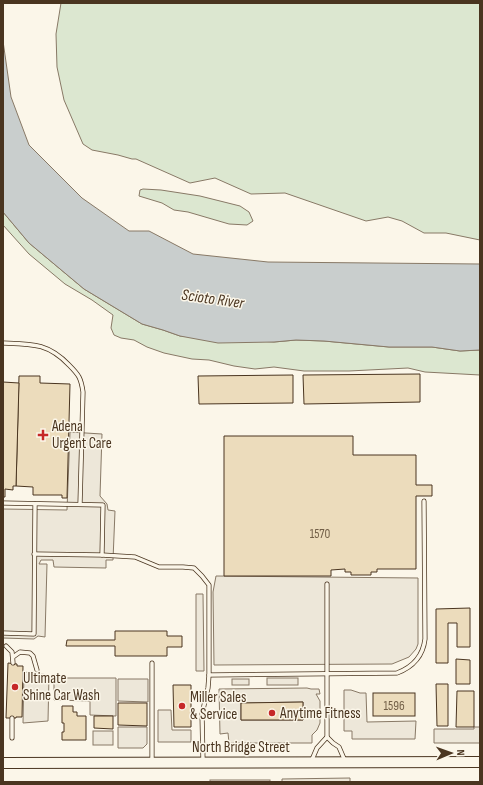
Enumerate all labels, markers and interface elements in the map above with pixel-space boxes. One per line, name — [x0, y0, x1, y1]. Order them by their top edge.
water label: Scioto River — [180, 286, 246, 313]
place label: Adena Urgent Care — [51, 417, 112, 453]
marker: Adena Urgent Care — [37, 429, 49, 441]
house number: 1570 — [310, 526, 331, 542]
place label: Ultimate Shine Car Wash — [23, 669, 100, 705]
marker: Ultimate Shine Car Wash — [10, 682, 20, 692]
place label: Miller Sales & Service — [190, 688, 246, 724]
house number: 1596 — [383, 698, 405, 714]
marker: Miller Sales & Service — [177, 701, 187, 711]
place label: Anytime Fitness — [279, 704, 361, 723]
marker: Anytime Fitness — [267, 708, 277, 718]
north arrow — [431, 733, 471, 773]
street label: North Bridge Street — [192, 738, 290, 757]
text: N — [454, 750, 467, 756]

